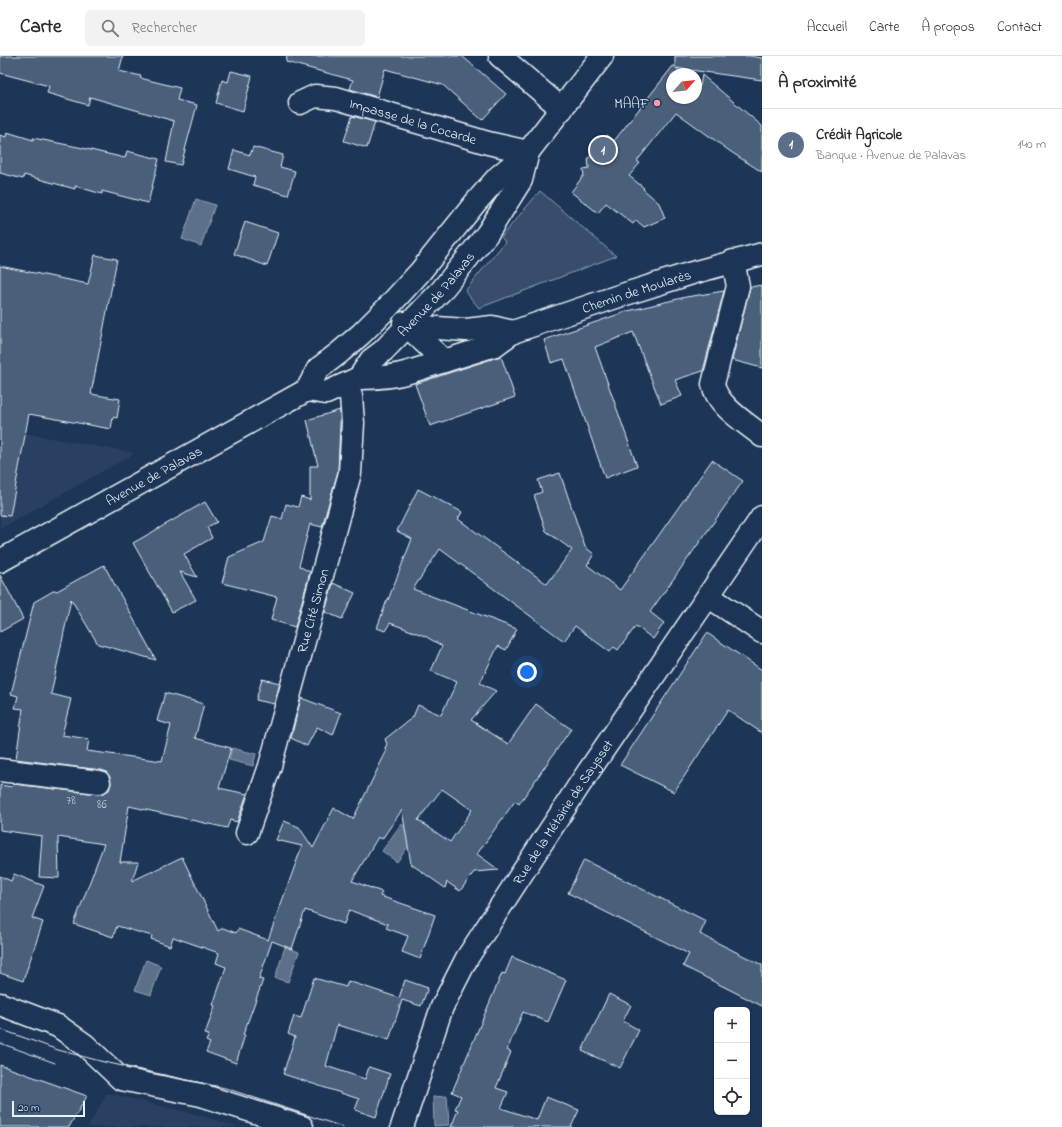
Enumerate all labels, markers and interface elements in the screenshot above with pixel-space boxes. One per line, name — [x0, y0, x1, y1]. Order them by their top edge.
search box — [85, 10, 365, 46]
text: Carte — [20, 14, 61, 41]
icon: search — [99, 17, 121, 39]
text: Rechercher — [131, 17, 197, 39]
text: Accueil — [807, 17, 847, 38]
text: Carte — [869, 17, 900, 38]
text: À propos — [922, 17, 975, 38]
text: Contact — [997, 17, 1042, 38]
north arrow — [666, 68, 702, 104]
text: À proximité — [778, 70, 856, 95]
street label: Impasse de la Cocarde — [346, 93, 479, 151]
place label: MAAF — [614, 94, 649, 115]
marker: MAAF — [652, 98, 662, 108]
text: Crédit Agricole — [816, 124, 902, 146]
pin: 1 — [590, 135, 616, 165]
text: 1 — [789, 135, 793, 154]
text: 140 m — [1018, 135, 1046, 154]
text: Banque · Avenue de Palavas — [816, 146, 966, 165]
street label: Avenue de Palavas — [393, 248, 481, 342]
street label: Chemin de Moularès — [580, 265, 694, 320]
street label: Avenue de Palavas — [102, 441, 207, 512]
street label: Rue Cité Simon — [292, 566, 335, 656]
your location — [517, 662, 537, 682]
street label: Rue de la Métairie de Saysset — [508, 736, 619, 890]
house number: 78 — [66, 792, 76, 810]
house number: 86 — [97, 796, 108, 814]
map controls — [714, 1007, 750, 1115]
button: + — [714, 1007, 750, 1043]
button: − — [714, 1043, 750, 1079]
button: locate — [714, 1079, 750, 1115]
scale bar — [12, 1099, 85, 1118]
text: 20 m — [18, 1100, 40, 1116]

